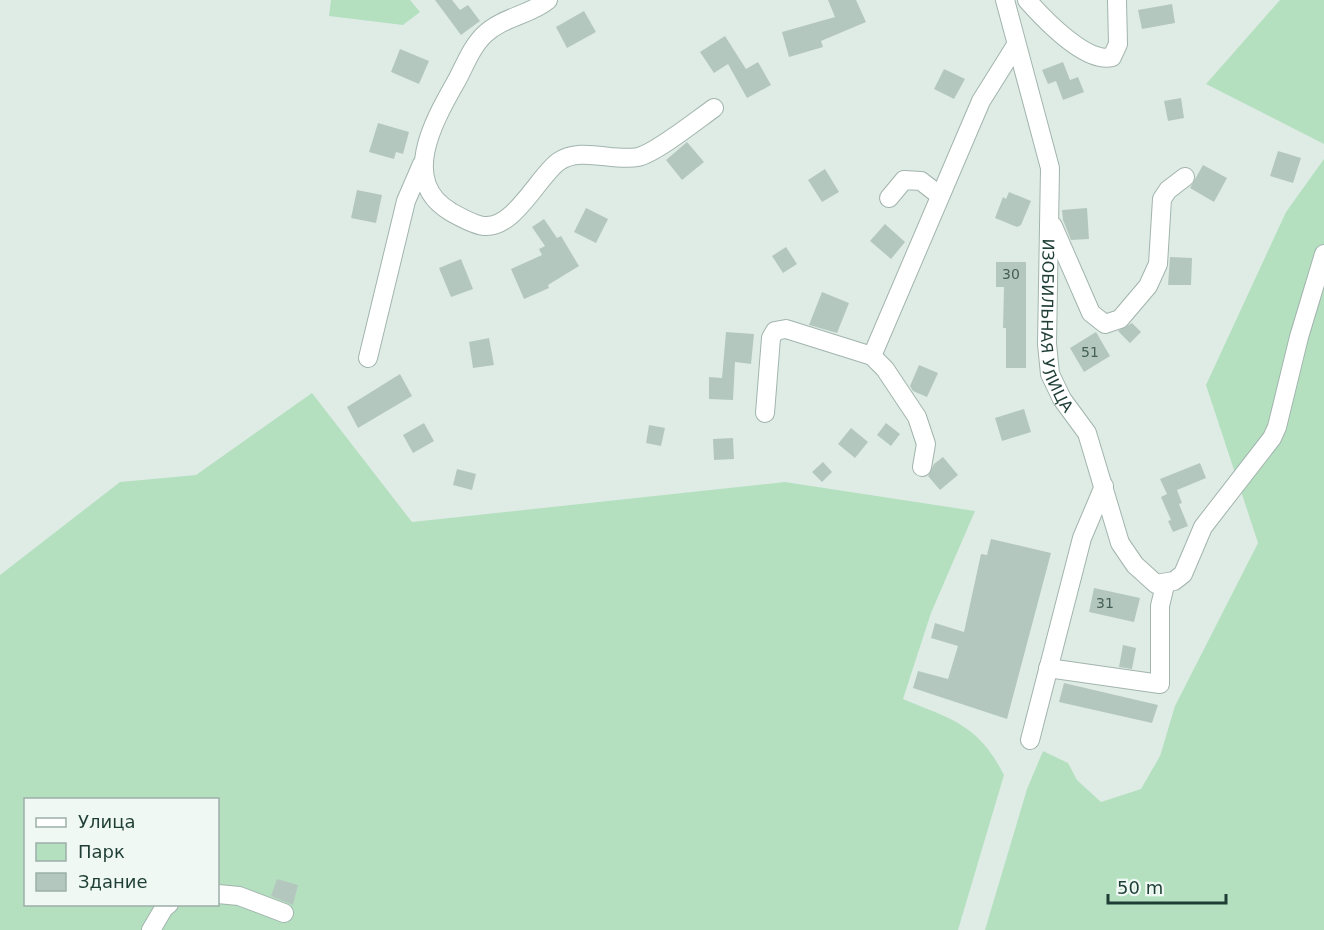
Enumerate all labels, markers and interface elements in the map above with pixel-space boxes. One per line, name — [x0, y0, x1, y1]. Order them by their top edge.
street label: ИЗОБИЛЬНАЯ УЛИЦА — [1037, 238, 1078, 416]
house number: 30 — [1002, 266, 1020, 282]
house number: 51 — [1081, 344, 1099, 360]
house number: 31 — [1096, 595, 1114, 611]
legend — [24, 798, 219, 906]
text: Улица — [78, 811, 135, 832]
text: Парк — [78, 841, 125, 862]
scale bar — [1108, 867, 1226, 905]
text: Здание — [78, 871, 148, 892]
text: 50 m — [1117, 877, 1163, 898]

